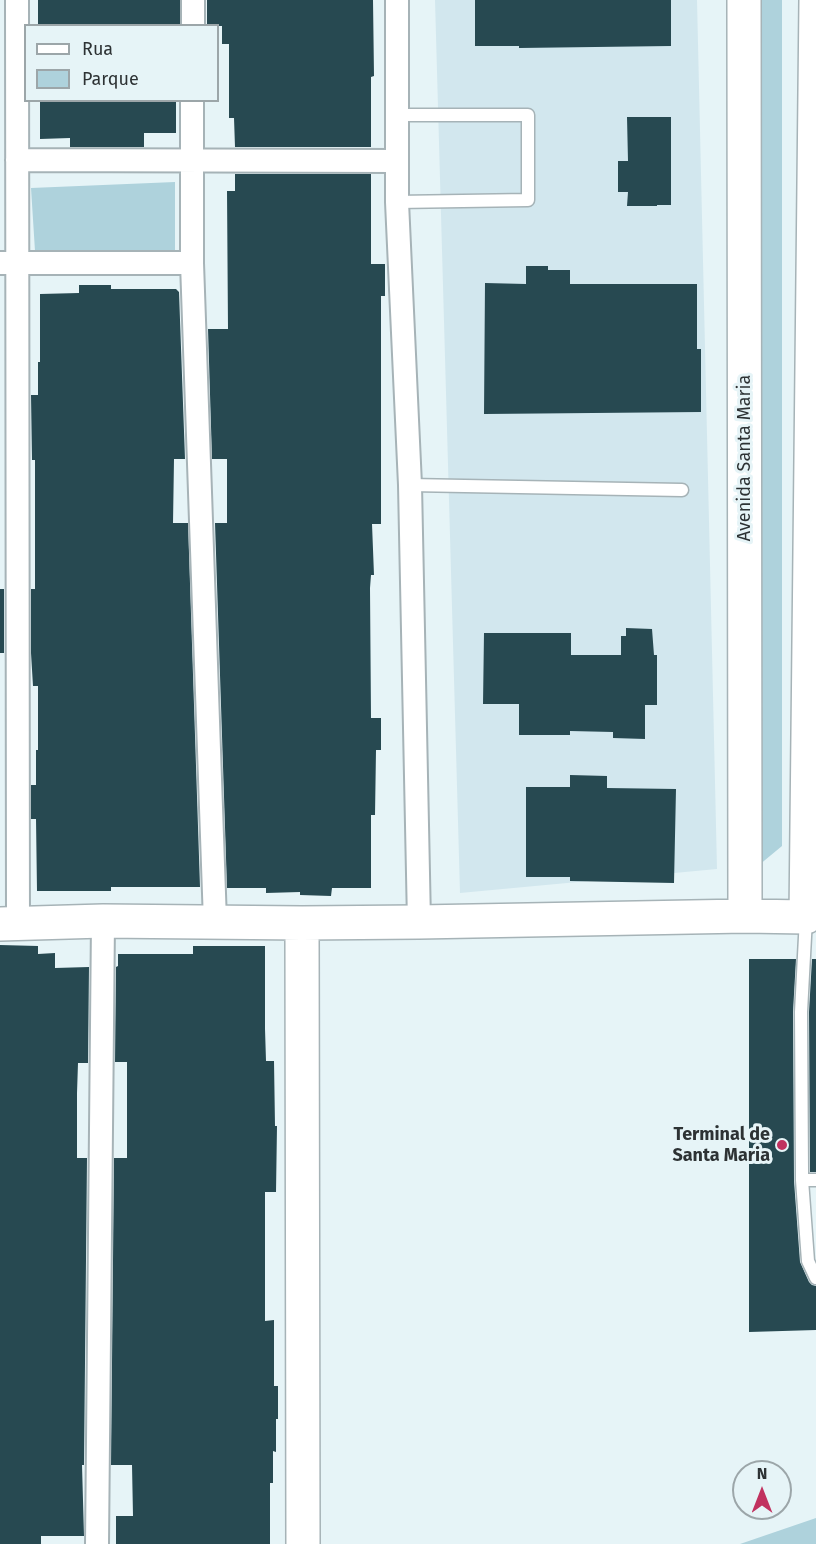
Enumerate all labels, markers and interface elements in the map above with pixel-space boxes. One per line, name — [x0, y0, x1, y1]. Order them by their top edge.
legend — [24, 24, 219, 102]
text: Rua — [82, 38, 113, 60]
text: Parque — [82, 68, 139, 90]
street label: Avenida Santa Maria — [734, 375, 756, 541]
place label: Terminal de Santa Maria — [672, 1124, 770, 1166]
marker: Terminal de Santa Maria — [775, 1138, 789, 1152]
north arrow — [732, 1460, 792, 1520]
text: N — [757, 1464, 767, 1483]

